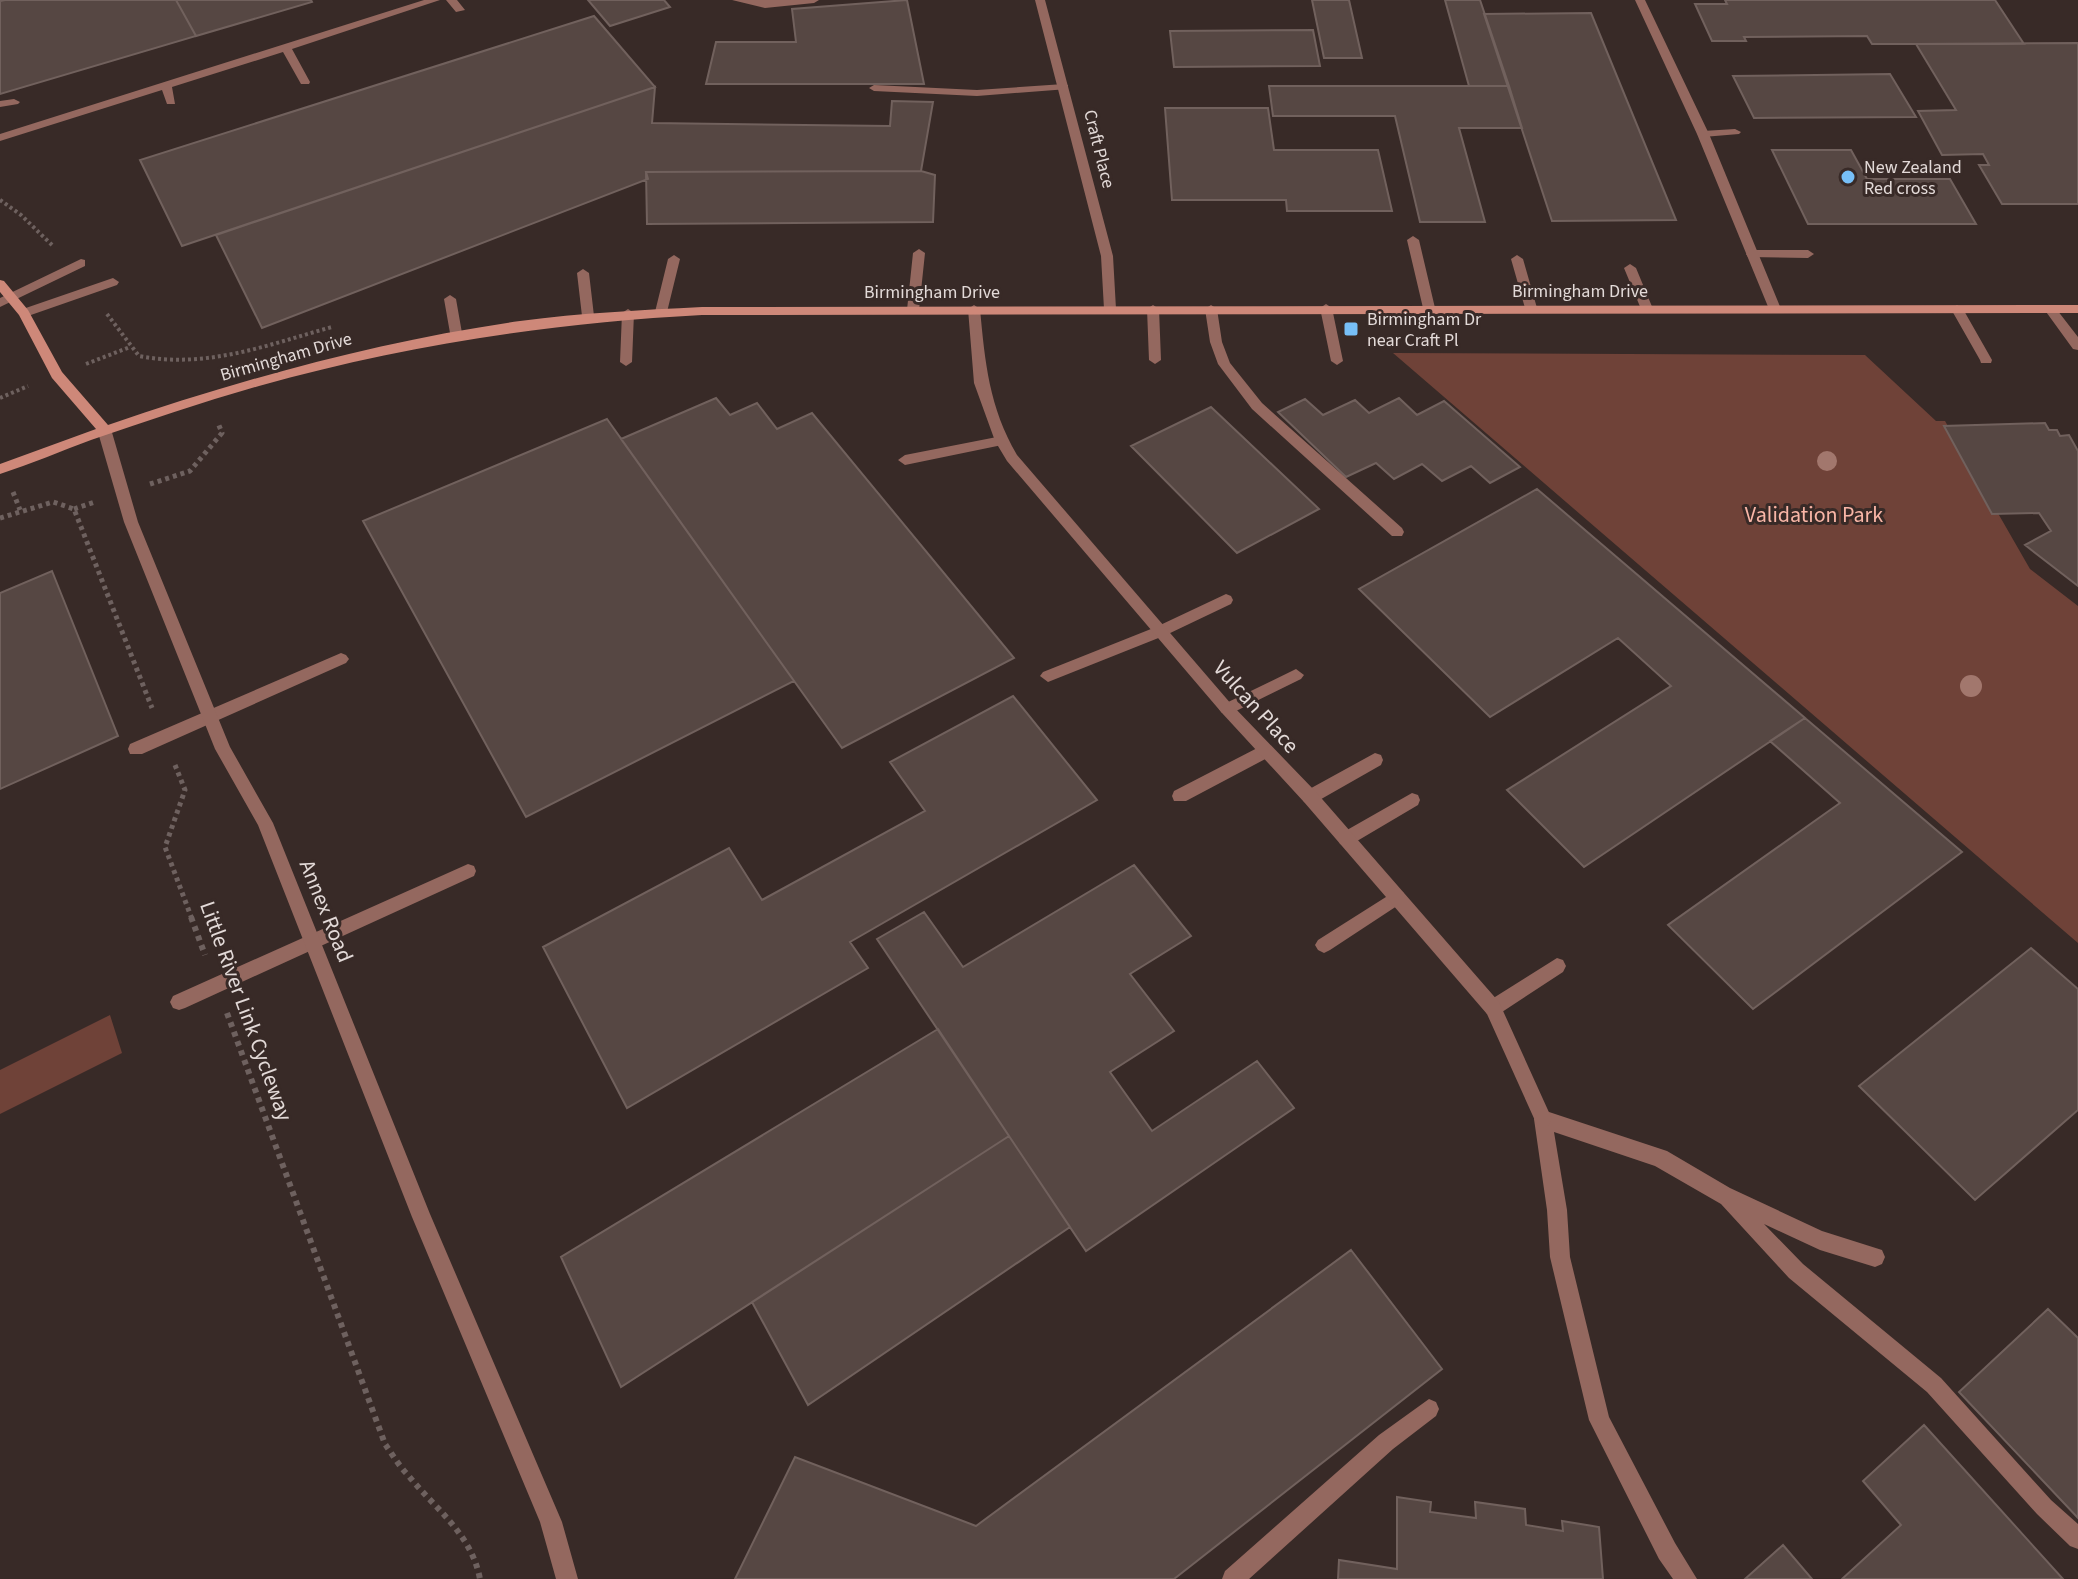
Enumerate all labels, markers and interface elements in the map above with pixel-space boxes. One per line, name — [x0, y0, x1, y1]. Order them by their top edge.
street label: Craft Place — [1077, 107, 1121, 191]
place label: New Zealand Red cross — [1864, 155, 1962, 201]
marker: New Zealand Red cross — [1839, 168, 1857, 186]
street label: Birmingham Drive — [1512, 279, 1648, 304]
street label: Birmingham Drive — [864, 280, 1000, 305]
place label: Birmingham Dr near Craft Pl — [1367, 307, 1482, 353]
marker: Birmingham Dr near Craft Pl — [1342, 320, 1360, 338]
street label: Birmingham Drive — [217, 326, 355, 388]
park label: Validation Park — [1745, 499, 1883, 531]
street label: Vulcan Place — [1206, 653, 1306, 761]
street label: Annex Road — [291, 855, 361, 967]
street label: Little River Link Cycleway — [191, 897, 301, 1126]

